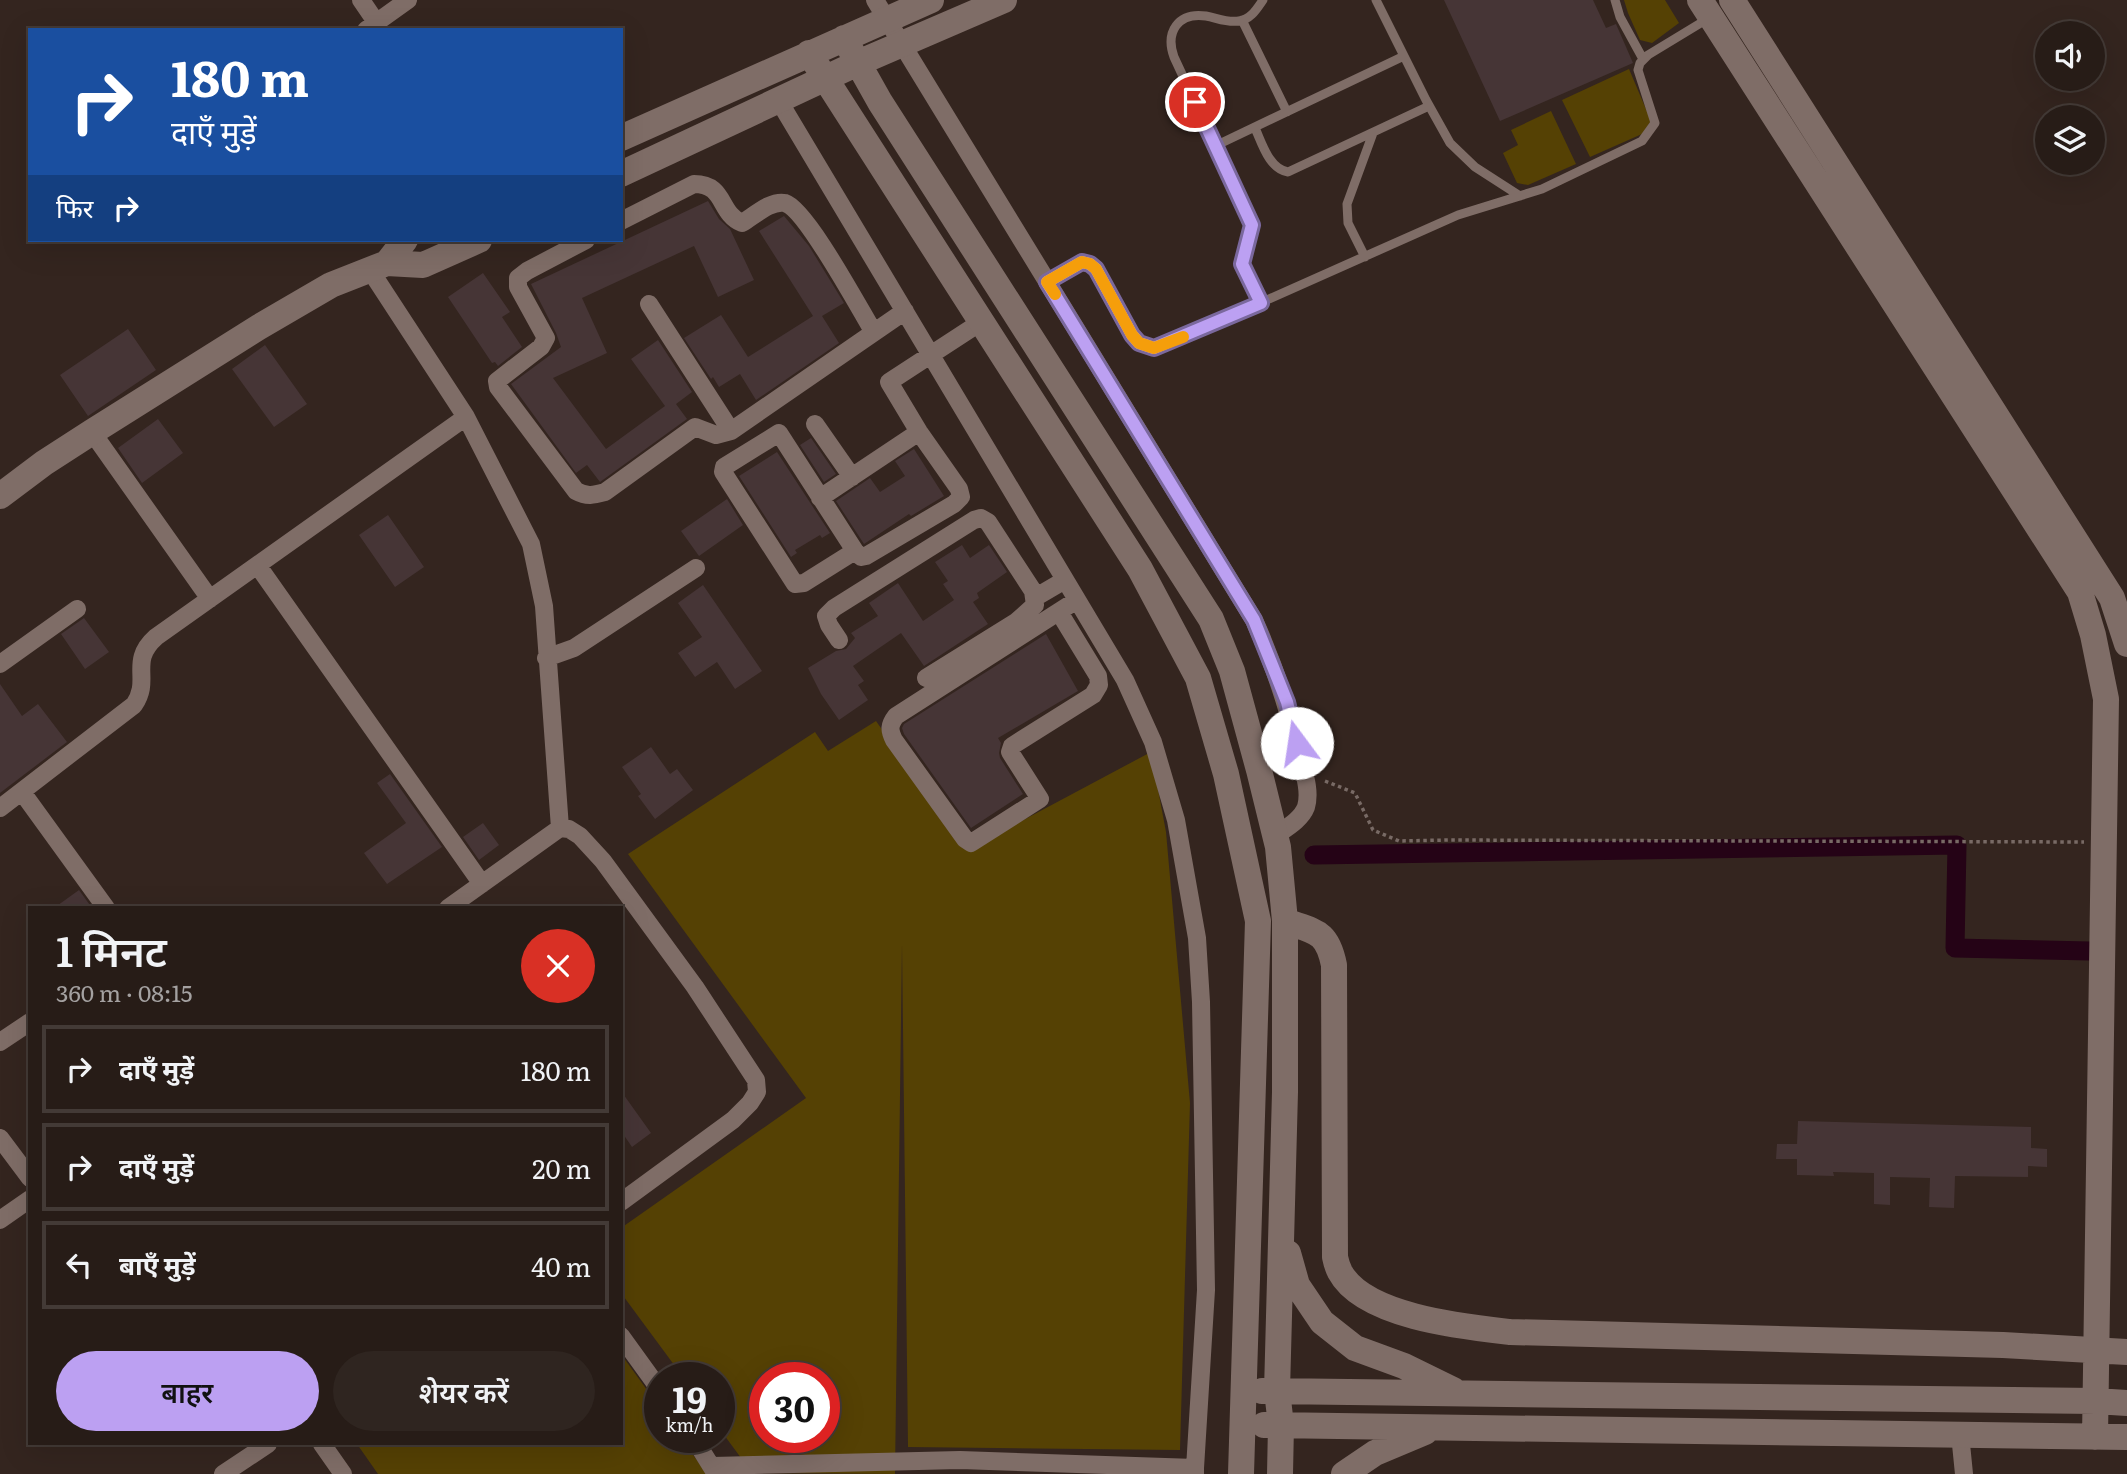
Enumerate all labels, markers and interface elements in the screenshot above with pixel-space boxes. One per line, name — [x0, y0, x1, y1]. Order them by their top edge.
map controls — [2035, 21, 2105, 175]
button: sound — [2035, 21, 2105, 91]
text: 180 m — [171, 39, 309, 112]
icon: right — [56, 56, 147, 147]
pin — [1165, 72, 1225, 132]
icon: arrive — [1176, 83, 1214, 121]
button: layers — [2035, 105, 2105, 175]
text: दाएँ मुड़ें — [171, 106, 257, 154]
text: फिर — [56, 187, 93, 226]
icon: right — [107, 189, 145, 227]
position arrow — [1260, 706, 1334, 780]
text: 1 मिनट — [56, 918, 167, 980]
button: close — [521, 929, 595, 1003]
text: 360 m · 08:15 — [56, 975, 193, 1009]
text: दाएँ मुड़ें — [119, 1048, 194, 1087]
icon: right — [60, 1050, 98, 1088]
text: 180 m — [521, 1050, 591, 1089]
text: दाएँ मुड़ें — [119, 1146, 194, 1185]
icon: right — [60, 1148, 98, 1186]
text: 20 m — [532, 1148, 591, 1187]
text: बाएँ मुड़ें — [119, 1244, 196, 1283]
icon: left — [60, 1246, 98, 1284]
text: 40 m — [531, 1246, 591, 1285]
button: बाहर — [56, 1351, 319, 1431]
button: शेयर करें — [333, 1351, 595, 1431]
speed limit sign: 30 — [749, 1362, 840, 1453]
text: 19 — [672, 1372, 707, 1424]
text: km/h — [666, 1411, 713, 1438]

